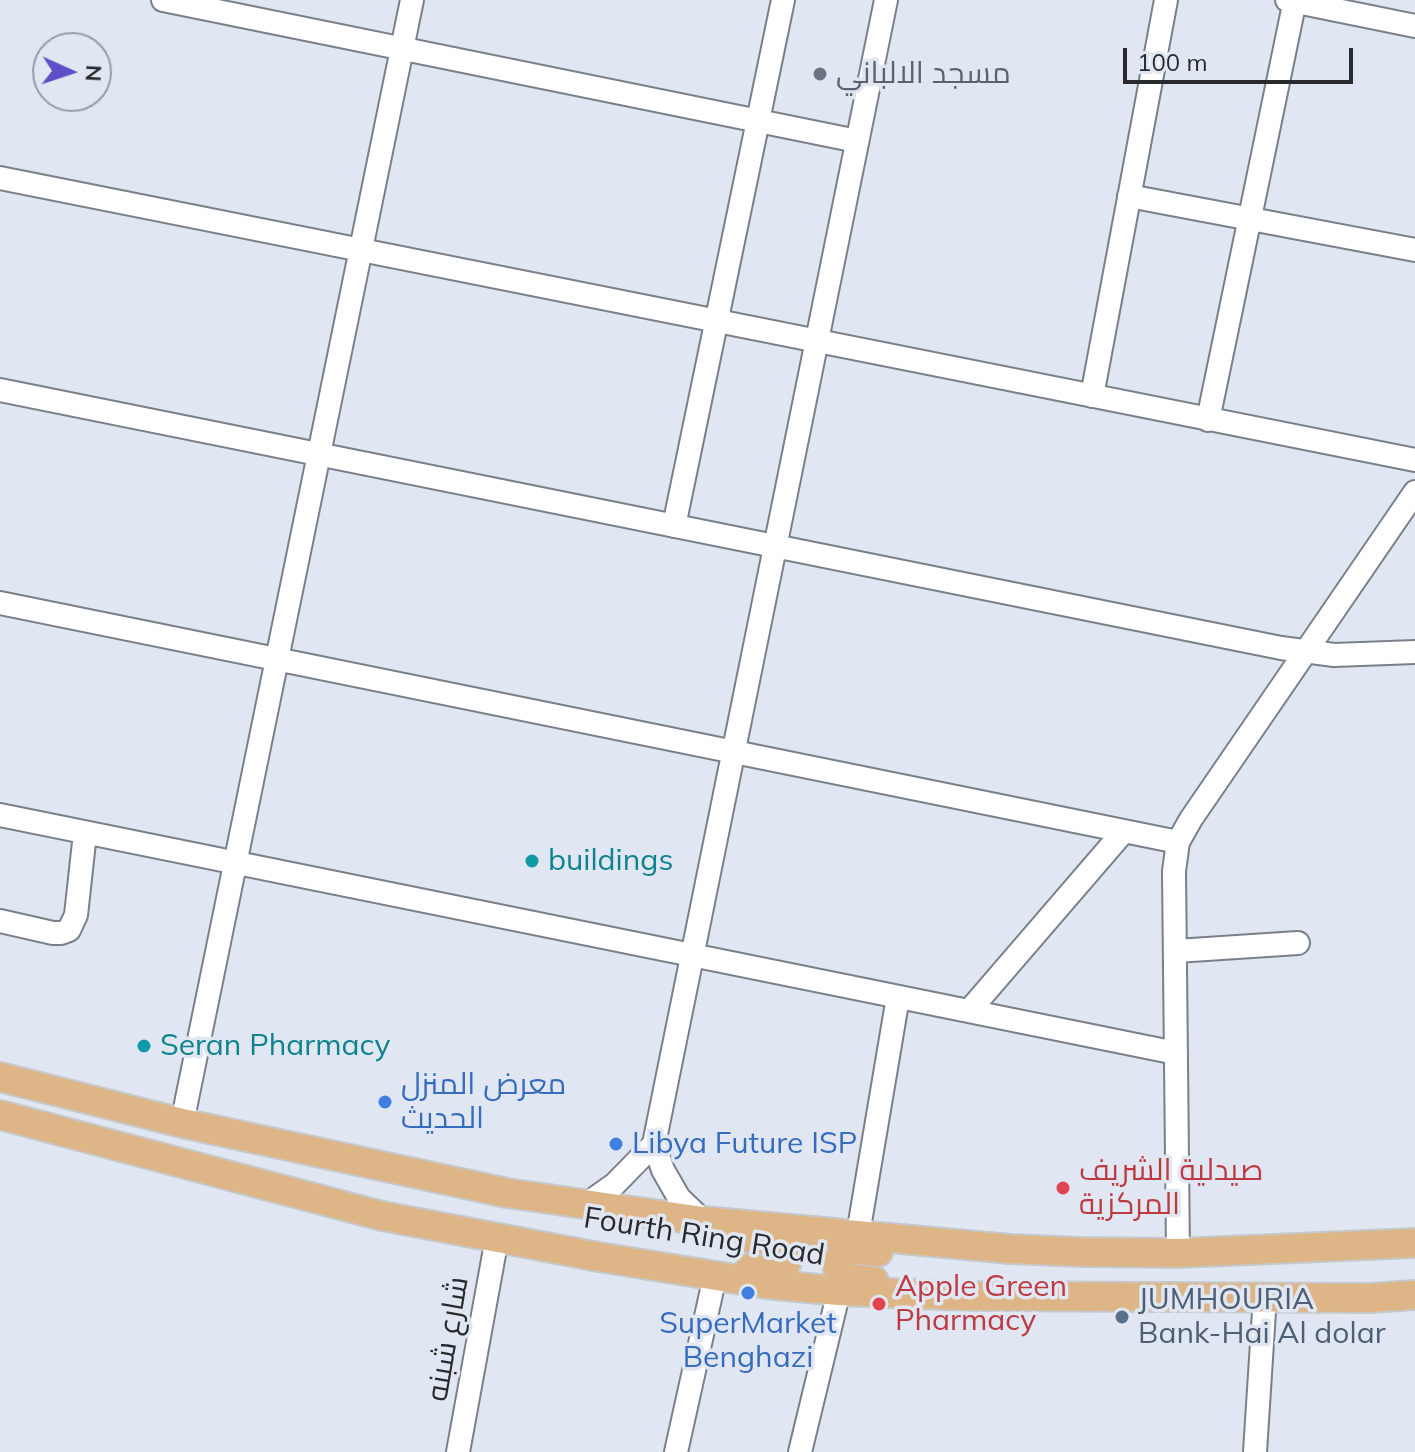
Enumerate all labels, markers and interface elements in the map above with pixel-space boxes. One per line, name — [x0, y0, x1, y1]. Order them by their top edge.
north arrow — [32, 32, 112, 112]
scale bar — [1127, 32, 1357, 82]
text: 100 m — [1137, 47, 1208, 77]
place label: مسجد الالباني — [836, 56, 1011, 92]
text: N — [80, 64, 108, 82]
marker: مسجد الالباني — [811, 65, 829, 83]
place label: buildings — [548, 843, 673, 879]
marker: buildings — [523, 852, 541, 870]
place label: Seran Pharmacy — [160, 1028, 390, 1064]
marker: Seran Pharmacy — [135, 1037, 153, 1055]
place label: معرض المنزل الحديث — [401, 1067, 566, 1138]
marker: معرض المنزل الحديث — [376, 1093, 394, 1111]
place label: Libya Future ISP — [632, 1126, 857, 1162]
marker: Libya Future ISP — [607, 1135, 625, 1153]
place label: صيدلية الشريف المركزية — [1079, 1153, 1263, 1224]
marker: صيدلية الشريف المركزية — [1054, 1179, 1072, 1197]
street label: Fourth Ring Road — [581, 1200, 827, 1274]
place label: Apple Green Pharmacy — [895, 1269, 1067, 1340]
street label: شارع شبنه — [419, 1274, 477, 1404]
place label: JUMHOURIA Bank-Hai Al dolar — [1138, 1282, 1386, 1352]
marker: SuperMarket Benghazi — [739, 1284, 757, 1302]
marker: Apple Green Pharmacy — [870, 1295, 888, 1313]
place label: SuperMarket Benghazi — [659, 1306, 837, 1376]
marker: JUMHOURIA Bank-Hai Al dolar — [1113, 1308, 1131, 1326]

